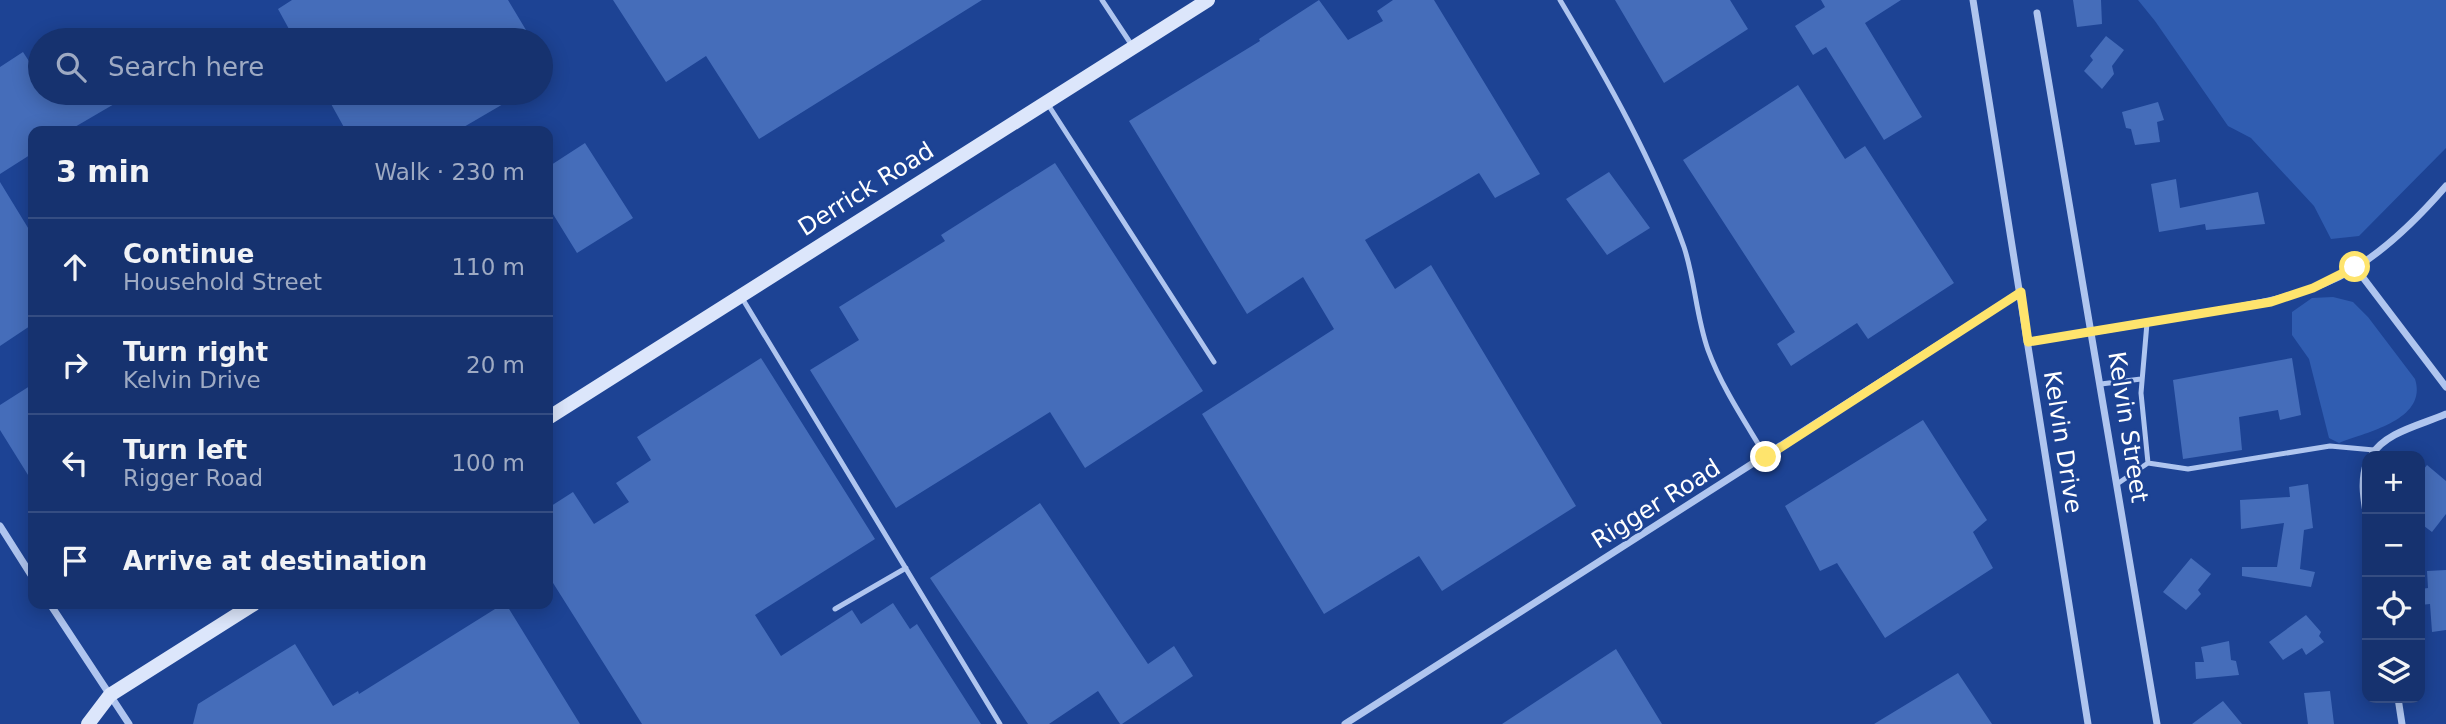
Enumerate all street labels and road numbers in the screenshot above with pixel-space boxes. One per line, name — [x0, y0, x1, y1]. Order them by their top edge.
street label: Derrick Road — [793, 136, 939, 242]
street label: Kelvin Street — [2102, 349, 2154, 505]
street label: Kelvin Drive — [2038, 369, 2088, 515]
street label: Rigger Road — [1587, 453, 1725, 555]

